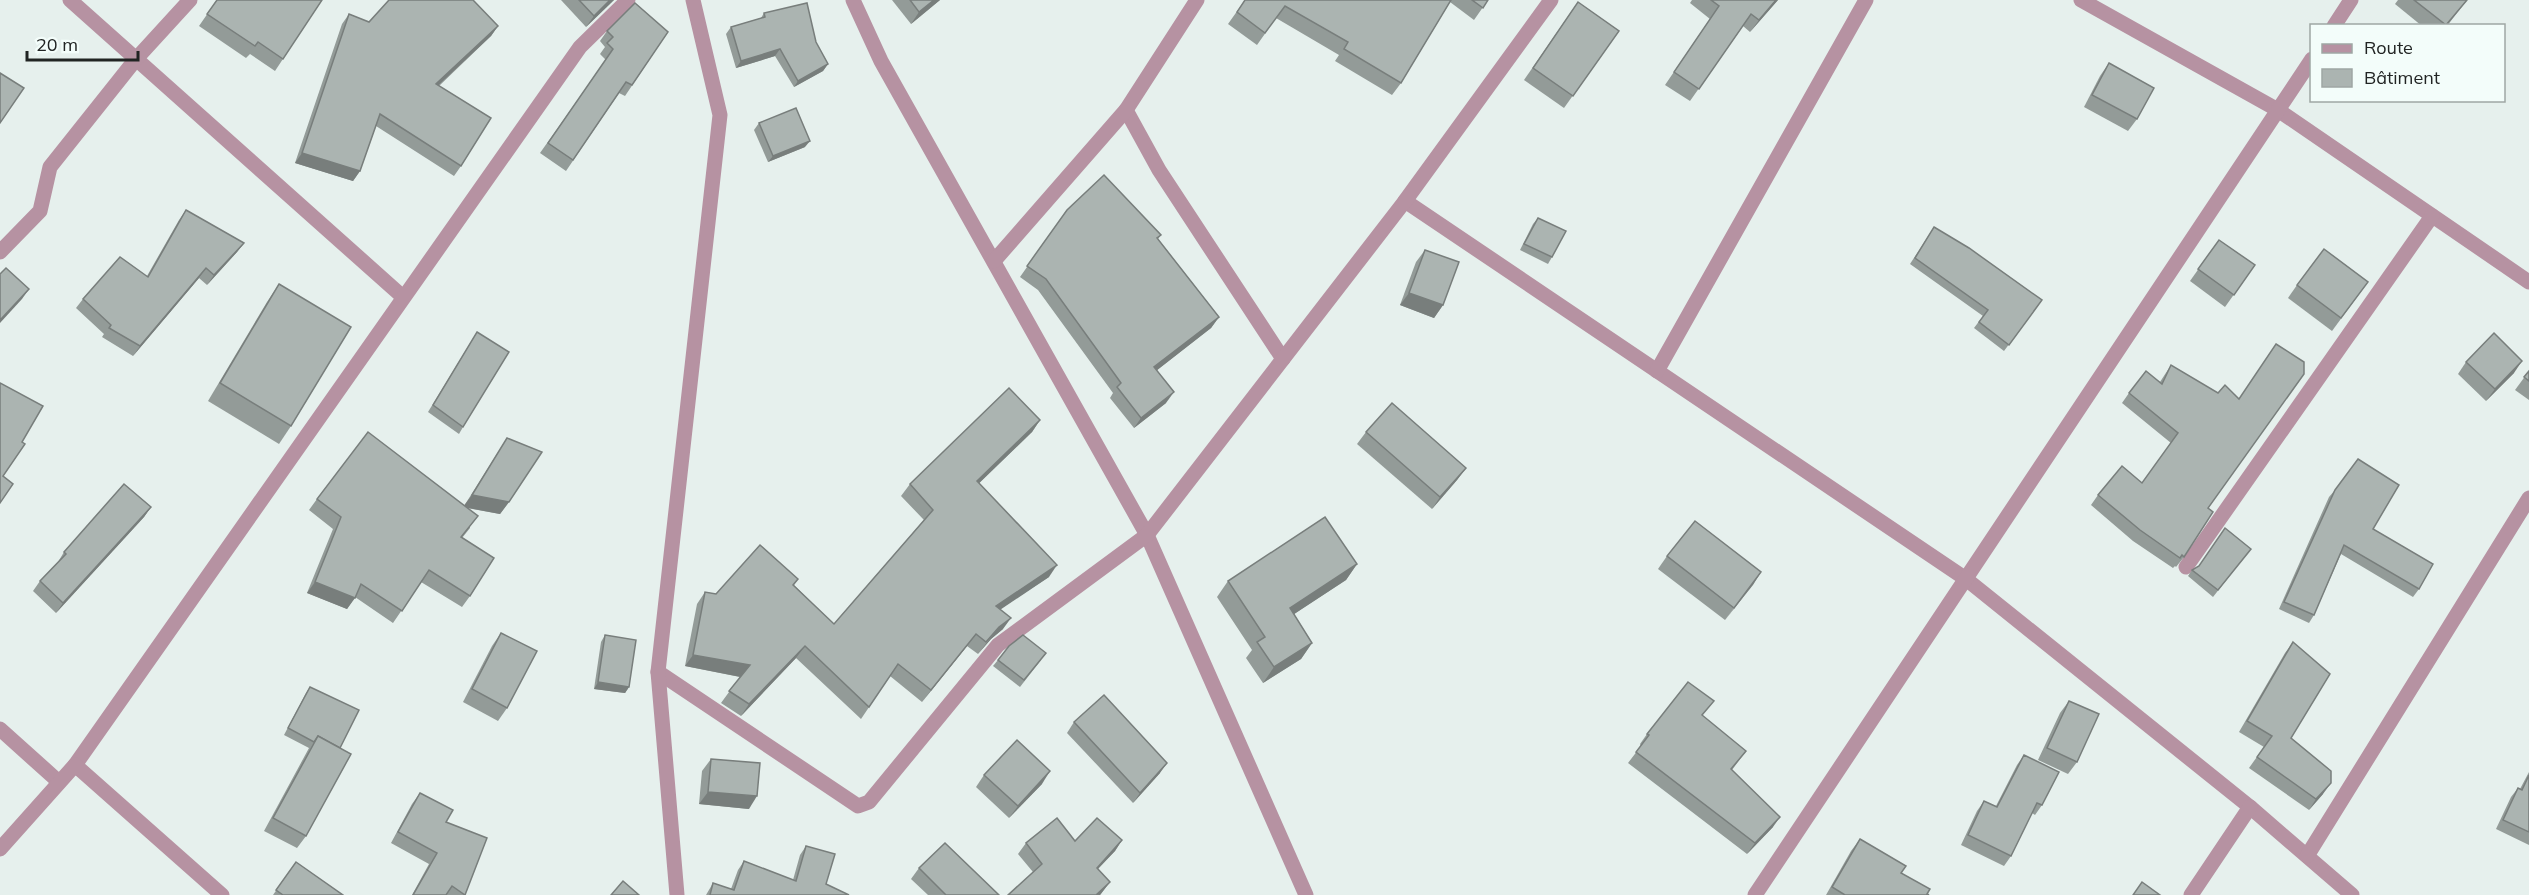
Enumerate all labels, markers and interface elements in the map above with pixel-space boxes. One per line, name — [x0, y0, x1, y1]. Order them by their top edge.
scale bar — [27, 24, 138, 62]
legend — [2310, 24, 2505, 102]
text: 20 m — [36, 33, 78, 56]
text: Route — [2364, 36, 2413, 59]
text: Bâtiment — [2364, 66, 2440, 89]

